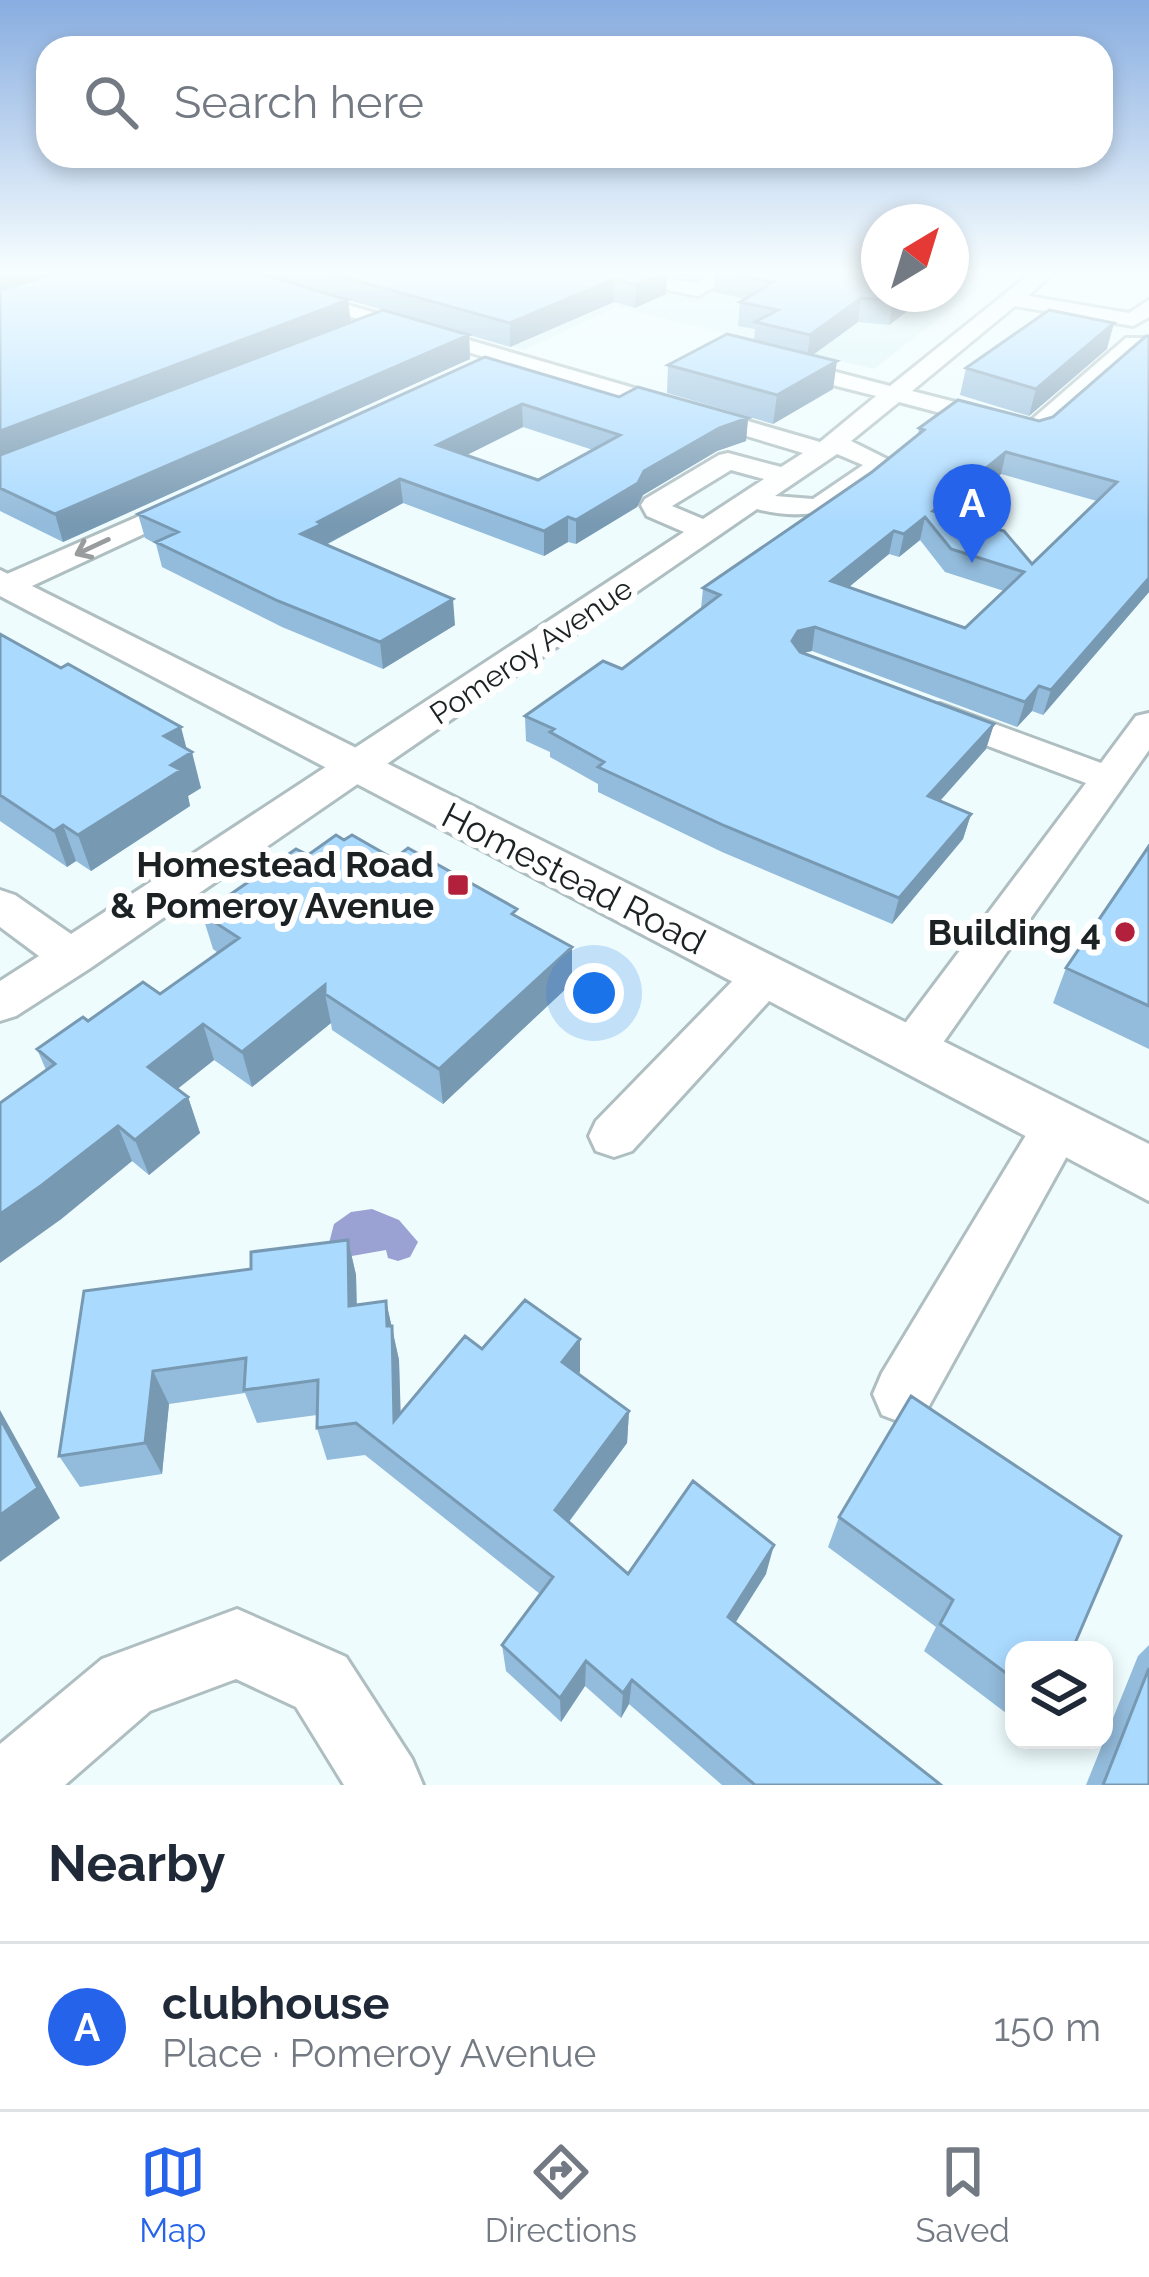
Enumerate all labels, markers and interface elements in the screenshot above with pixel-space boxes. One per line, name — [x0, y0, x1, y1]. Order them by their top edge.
search box — [36, 36, 1113, 168]
icon: search — [78, 69, 144, 135]
text: Search here — [174, 76, 424, 129]
north arrow — [861, 204, 969, 312]
pin: A — [933, 464, 1011, 563]
one-way arrow — [75, 537, 111, 559]
street label: Pomeroy Avenue — [423, 570, 639, 732]
street label: Homestead Road — [435, 794, 713, 962]
place label: Homestead Road & Pomeroy Avenue — [110, 843, 434, 926]
marker: Homestead Road & Pomeroy Avenue — [445, 872, 471, 898]
place label: Building 4 — [928, 911, 1101, 953]
marker: Building 4 — [1112, 919, 1138, 945]
your location — [564, 963, 624, 1023]
map controls — [1005, 1641, 1113, 1749]
button: layers — [1005, 1641, 1113, 1749]
text: Nearby — [48, 1833, 225, 1893]
text: clubhouse — [162, 1977, 389, 2030]
text: A — [74, 2004, 100, 2050]
text: 150 m — [993, 2004, 1101, 2050]
text: Place · Pomeroy Avenue — [162, 2030, 597, 2076]
tab: Map — [139, 2139, 206, 2250]
tab: Directions — [485, 2139, 637, 2250]
tab: Saved — [915, 2139, 1010, 2250]

